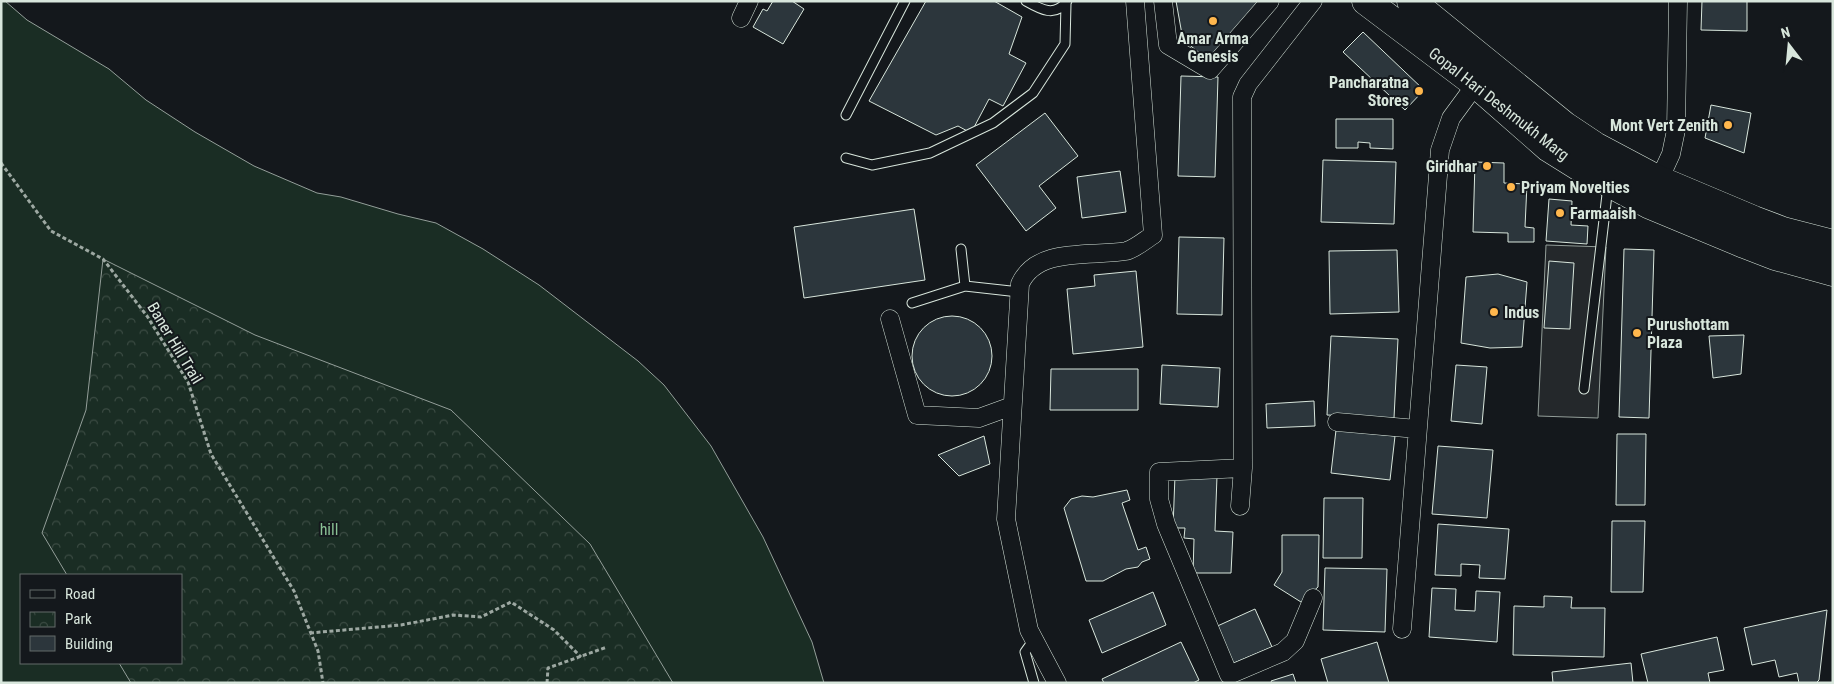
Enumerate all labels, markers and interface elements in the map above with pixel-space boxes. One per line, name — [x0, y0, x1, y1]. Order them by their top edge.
marker: Amar Arma Genesis — [1207, 15, 1219, 27]
north arrow — [1764, 20, 1814, 70]
text: N — [1779, 24, 1792, 41]
place label: Amar Arma Genesis — [1177, 29, 1249, 66]
street label: Gopal Hari Deshmukh Marg — [1425, 43, 1573, 165]
place label: Pancharatna Stores — [1329, 73, 1409, 110]
marker: Pancharatna Stores — [1413, 85, 1425, 97]
place label: Mont Vert Zenith — [1610, 116, 1718, 135]
marker: Mont Vert Zenith — [1722, 119, 1734, 131]
place label: Giridhar — [1426, 157, 1477, 176]
marker: Giridhar — [1481, 160, 1493, 172]
place label: Priyam Novelties — [1521, 178, 1630, 197]
marker: Priyam Novelties — [1505, 181, 1517, 193]
place label: Farmaaish — [1570, 204, 1636, 223]
marker: Farmaaish — [1554, 207, 1566, 219]
street label: Baner Hill Trail — [143, 299, 207, 387]
place label: Indus — [1504, 303, 1539, 322]
marker: Indus — [1488, 306, 1500, 318]
place label: Purushottam Plaza — [1647, 315, 1730, 352]
marker: Purushottam Plaza — [1631, 327, 1643, 339]
park label: hill — [320, 520, 338, 539]
legend — [20, 574, 182, 664]
text: Road — [65, 585, 95, 603]
text: Park — [65, 610, 92, 628]
text: Building — [65, 635, 113, 653]

